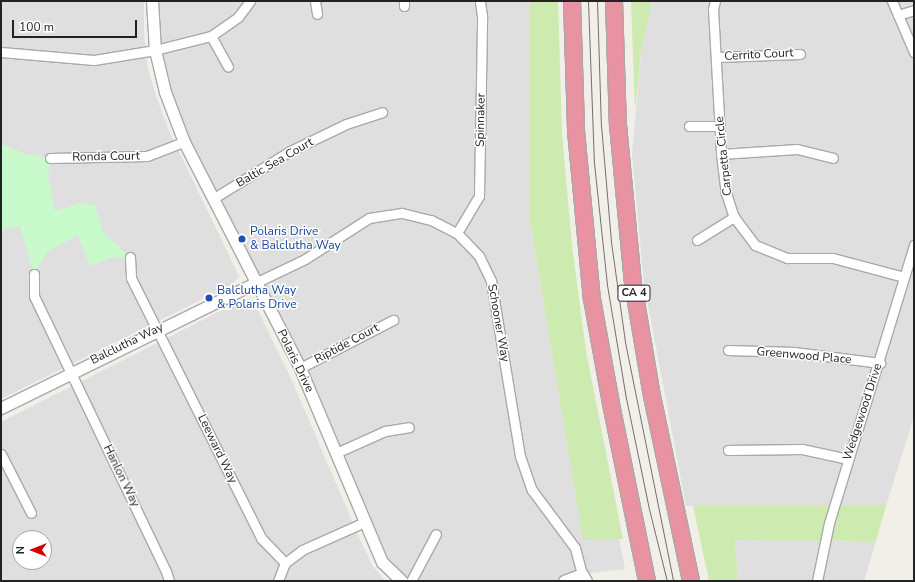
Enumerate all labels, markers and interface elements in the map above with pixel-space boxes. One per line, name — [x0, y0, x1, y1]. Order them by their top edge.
scale bar — [14, 12, 139, 38]
text: 100 m — [19, 19, 54, 35]
street label: Cerrito Court — [724, 46, 794, 64]
street label: Spinnaker — [473, 93, 489, 147]
street label: Carpetta Circle — [713, 115, 735, 197]
street label: Baltic Sea Court — [234, 135, 316, 191]
street label: Ronda Court — [72, 149, 140, 165]
place label: Polaris Drive & Balclutha Way — [250, 225, 341, 253]
marker: Polaris Drive & Balclutha Way — [237, 234, 247, 244]
street label: Schooner Way — [484, 283, 512, 363]
place label: Balclutha Way & Polaris Drive — [217, 284, 297, 312]
road number: CA 4 — [617, 284, 651, 302]
marker: Balclutha Way & Polaris Drive — [204, 293, 214, 303]
street label: Balclutha Way — [88, 320, 166, 368]
street label: Riptide Court — [312, 321, 382, 367]
street label: Polaris Drive — [274, 327, 316, 395]
street label: Greenwood Place — [756, 345, 852, 367]
street label: Wedgewood Drive — [841, 362, 885, 462]
street label: Leeward Way — [194, 412, 240, 486]
street label: Hanlon Way — [100, 443, 142, 509]
north arrow — [12, 530, 52, 570]
text: N — [13, 546, 28, 554]

